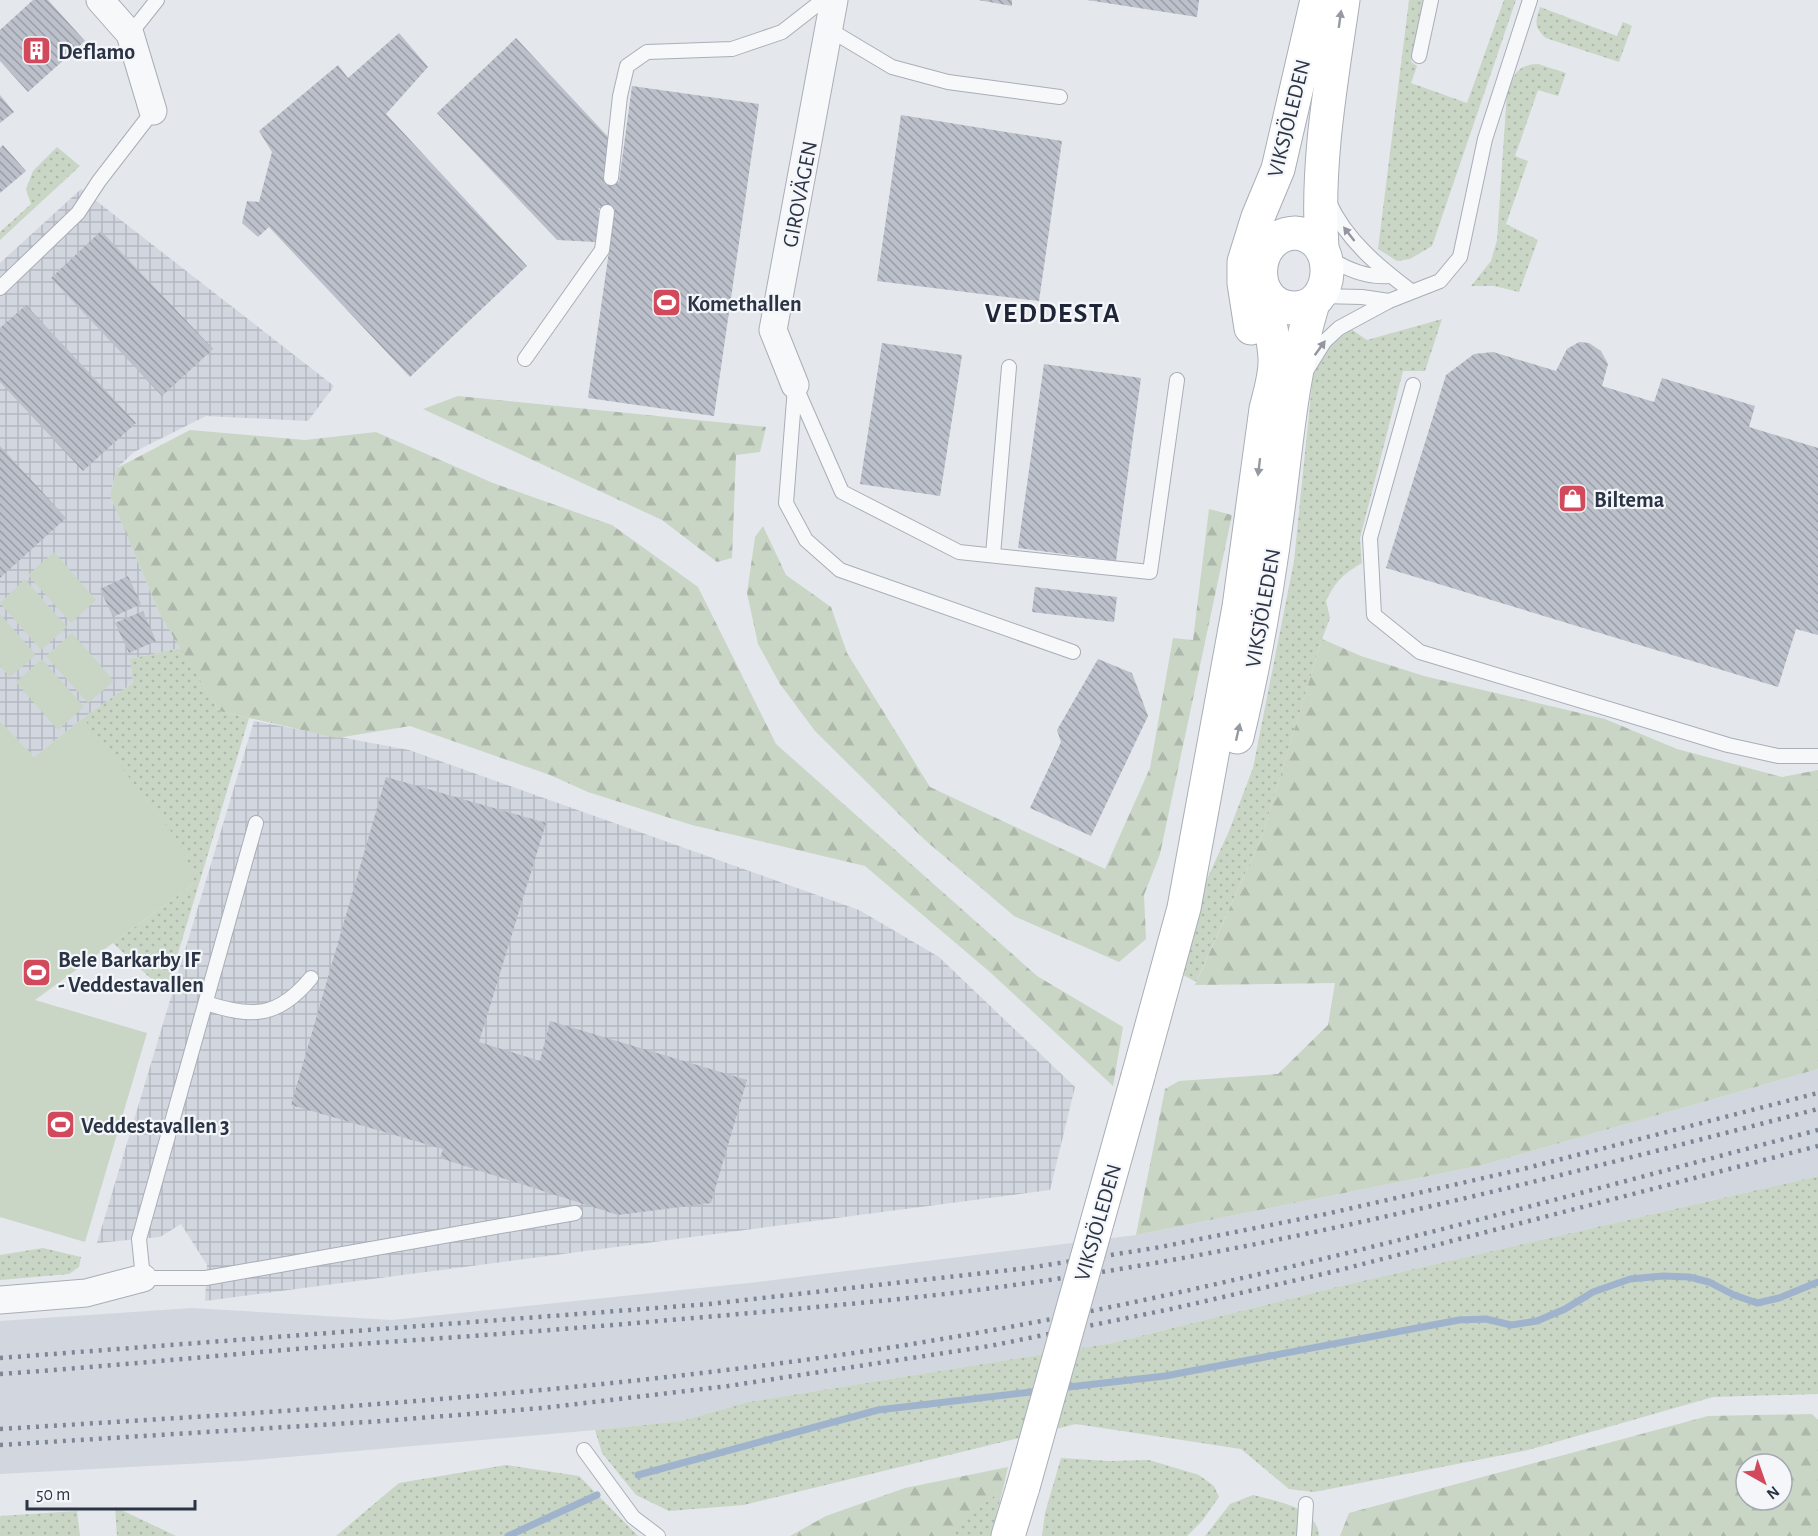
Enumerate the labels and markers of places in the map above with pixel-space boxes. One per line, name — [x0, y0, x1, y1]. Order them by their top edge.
building icon: Deflamo — [21, 35, 53, 67]
place label: Deflamo — [58, 41, 135, 63]
sports icon: Komethallen — [650, 287, 682, 319]
place label: Komethallen — [687, 293, 802, 315]
shop icon: Biltema — [1557, 483, 1589, 515]
place label: Biltema — [1594, 489, 1665, 511]
place label: Bele Barkarby IF - Veddestavallen — [58, 949, 204, 996]
sports icon: Bele Barkarby IF - Veddestavallen — [21, 956, 53, 988]
sports icon: Veddestavallen 3 — [44, 1109, 76, 1141]
place label: Veddestavallen 3 — [81, 1115, 230, 1137]

